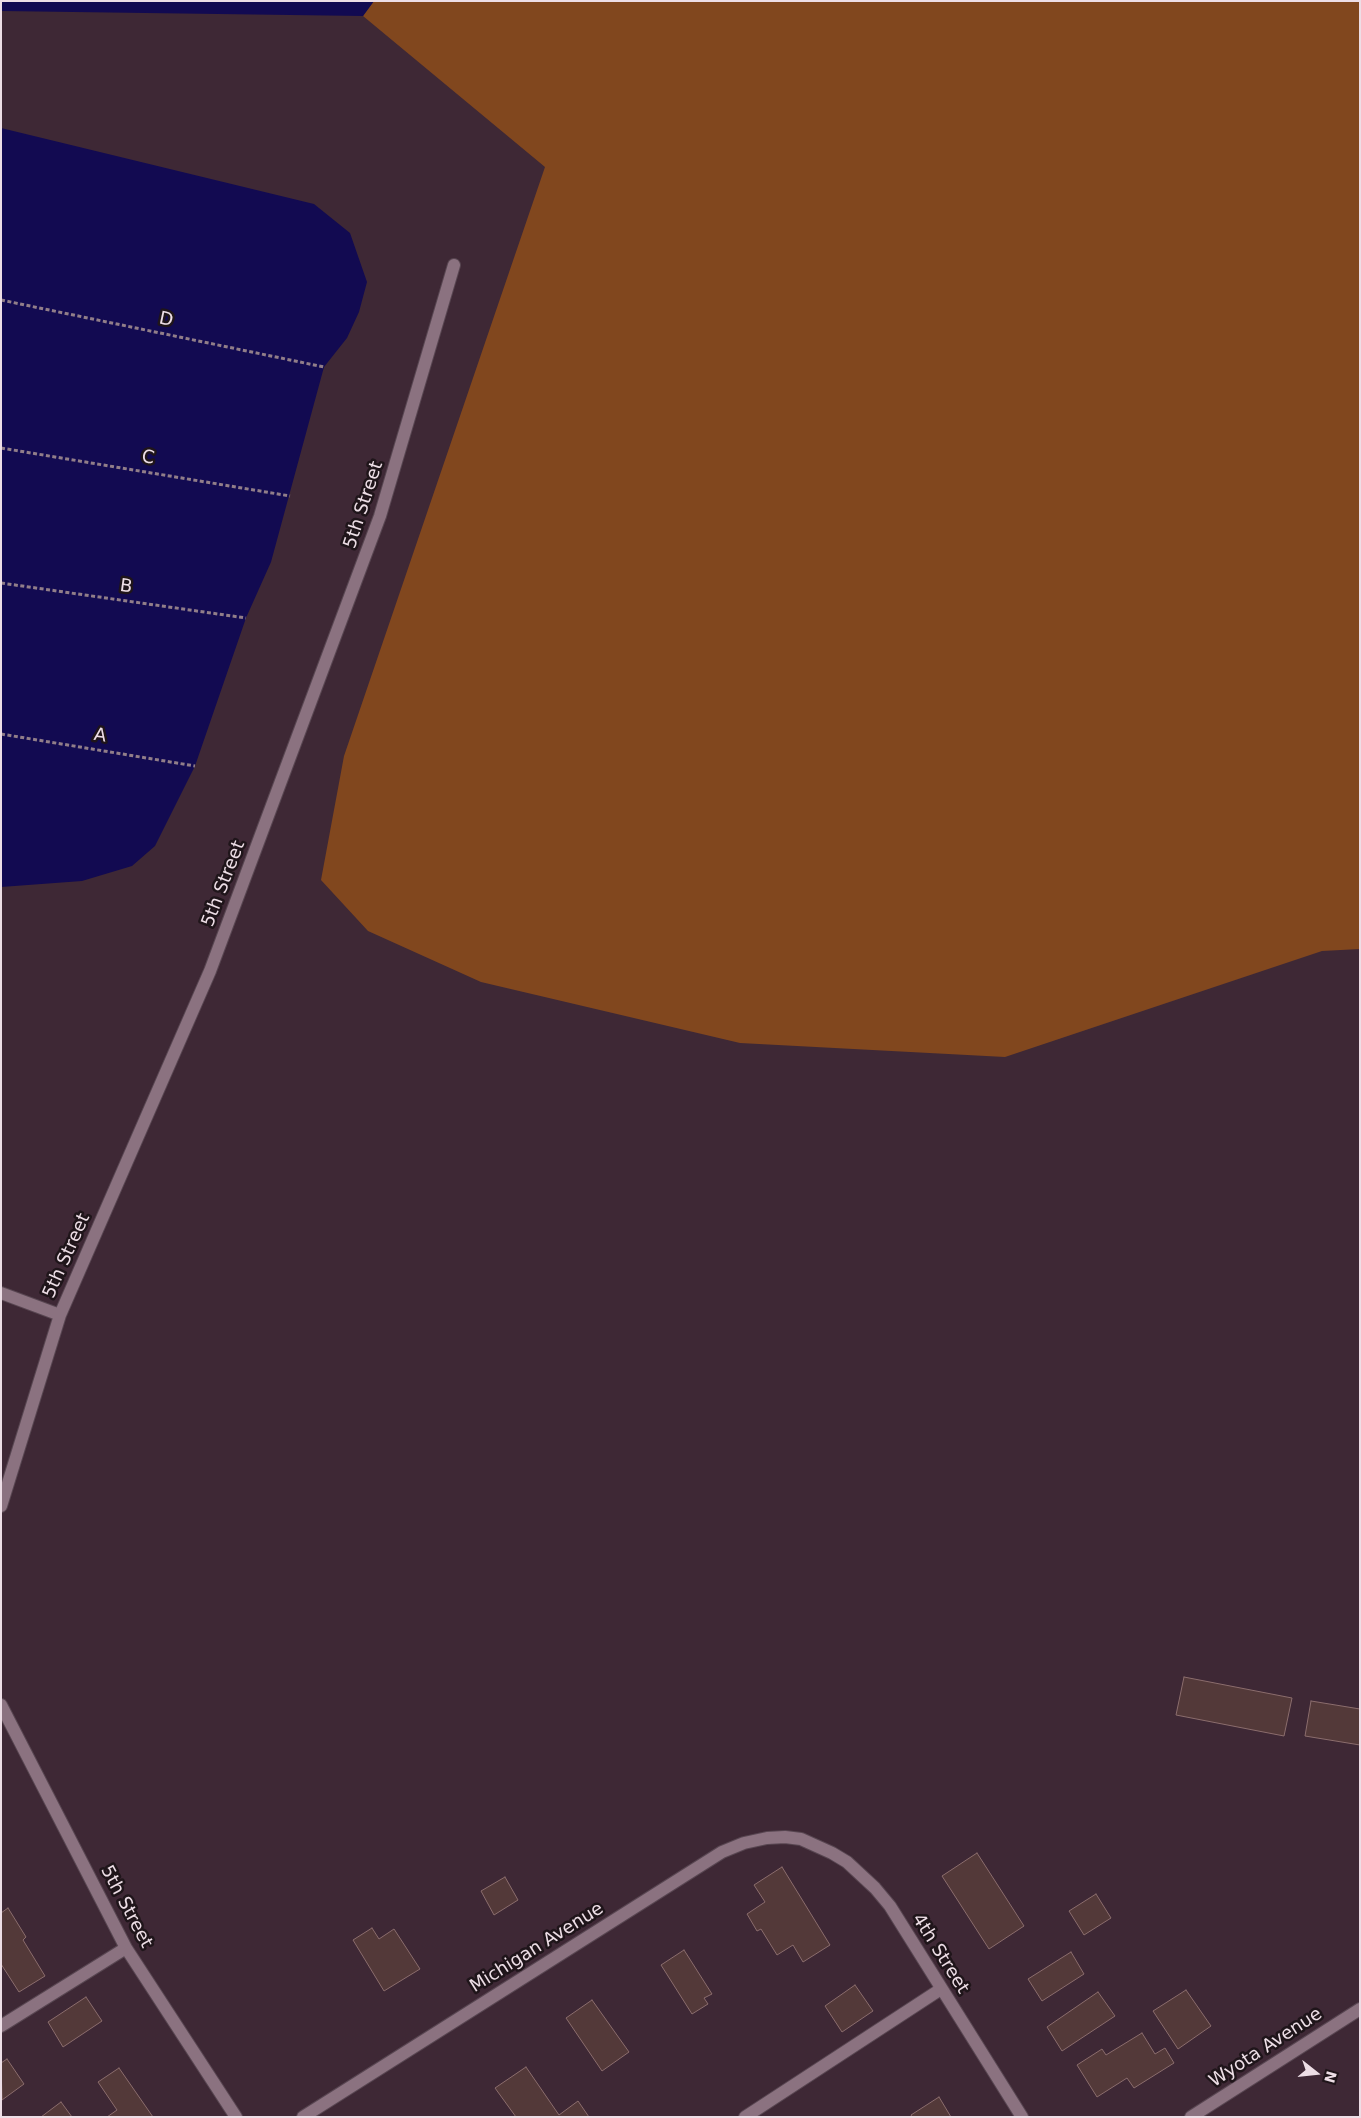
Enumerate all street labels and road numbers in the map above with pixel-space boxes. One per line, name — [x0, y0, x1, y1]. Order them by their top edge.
street label: D — [157, 308, 175, 332]
street label: C — [140, 446, 156, 470]
street label: 5th Street — [340, 459, 388, 551]
street label: B — [118, 575, 134, 599]
street label: A — [92, 724, 108, 748]
street label: 5th Street — [198, 838, 250, 930]
street label: 5th Street — [39, 1210, 95, 1302]
street label: 5th Street — [95, 1862, 157, 1952]
street label: Michigan Avenue — [466, 1898, 608, 1998]
street label: 4th Street — [907, 1910, 973, 1998]
street label: Wyota Avenue — [1206, 2004, 1326, 2092]

